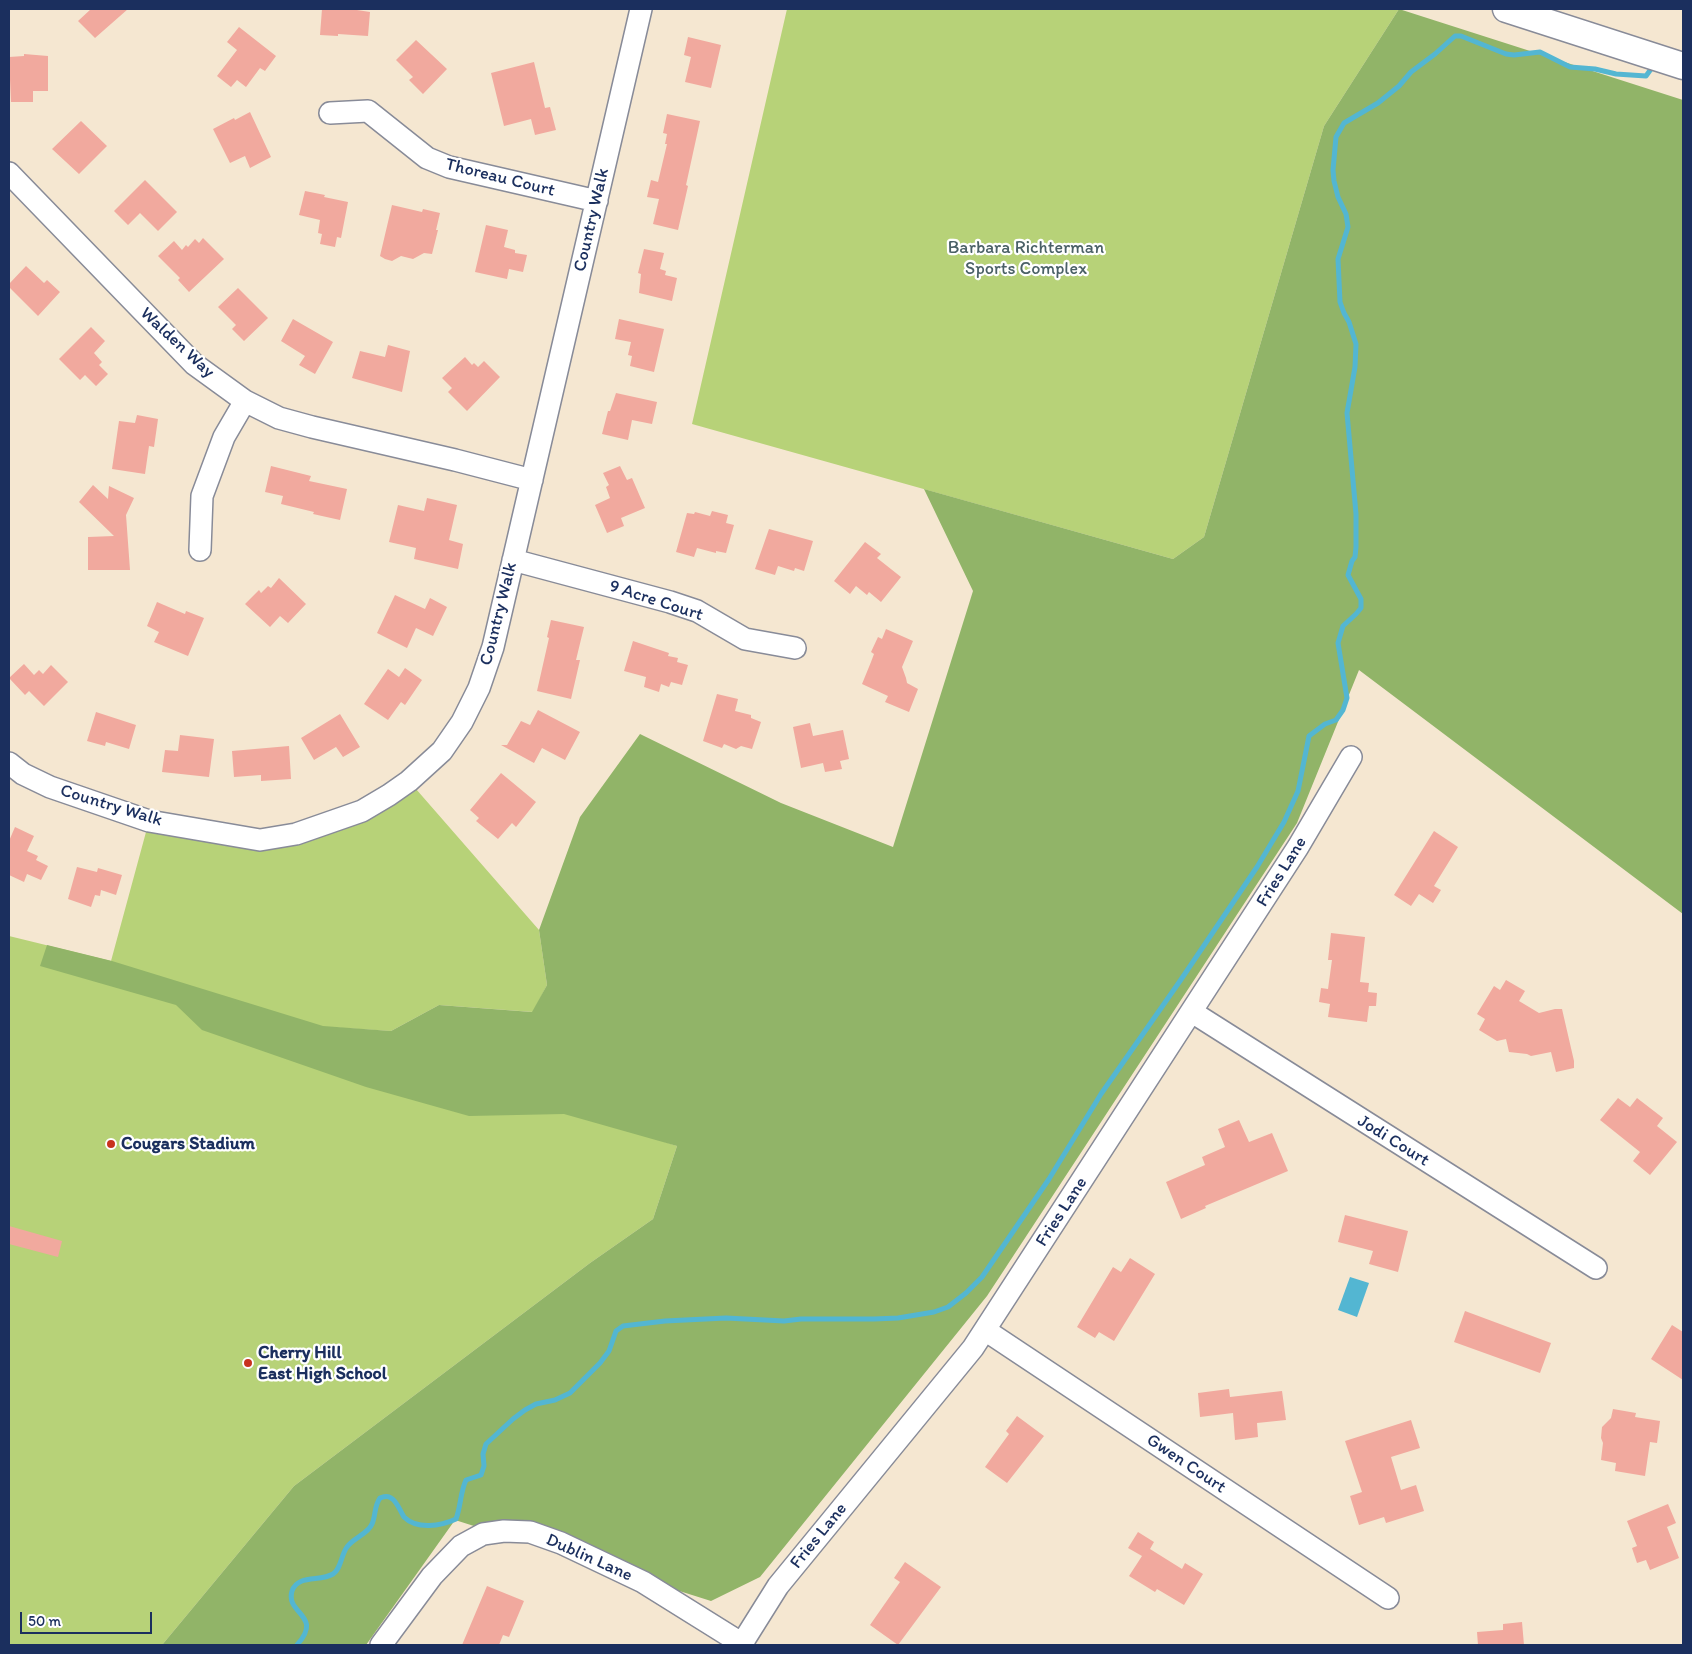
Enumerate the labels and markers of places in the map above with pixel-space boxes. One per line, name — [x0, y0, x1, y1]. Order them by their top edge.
place label: Cougars Stadium — [121, 1133, 255, 1155]
marker: Cougars Stadium — [105, 1138, 117, 1150]
place label: Cherry Hill East High School — [258, 1342, 387, 1385]
marker: Cherry Hill East High School — [242, 1357, 254, 1369]

